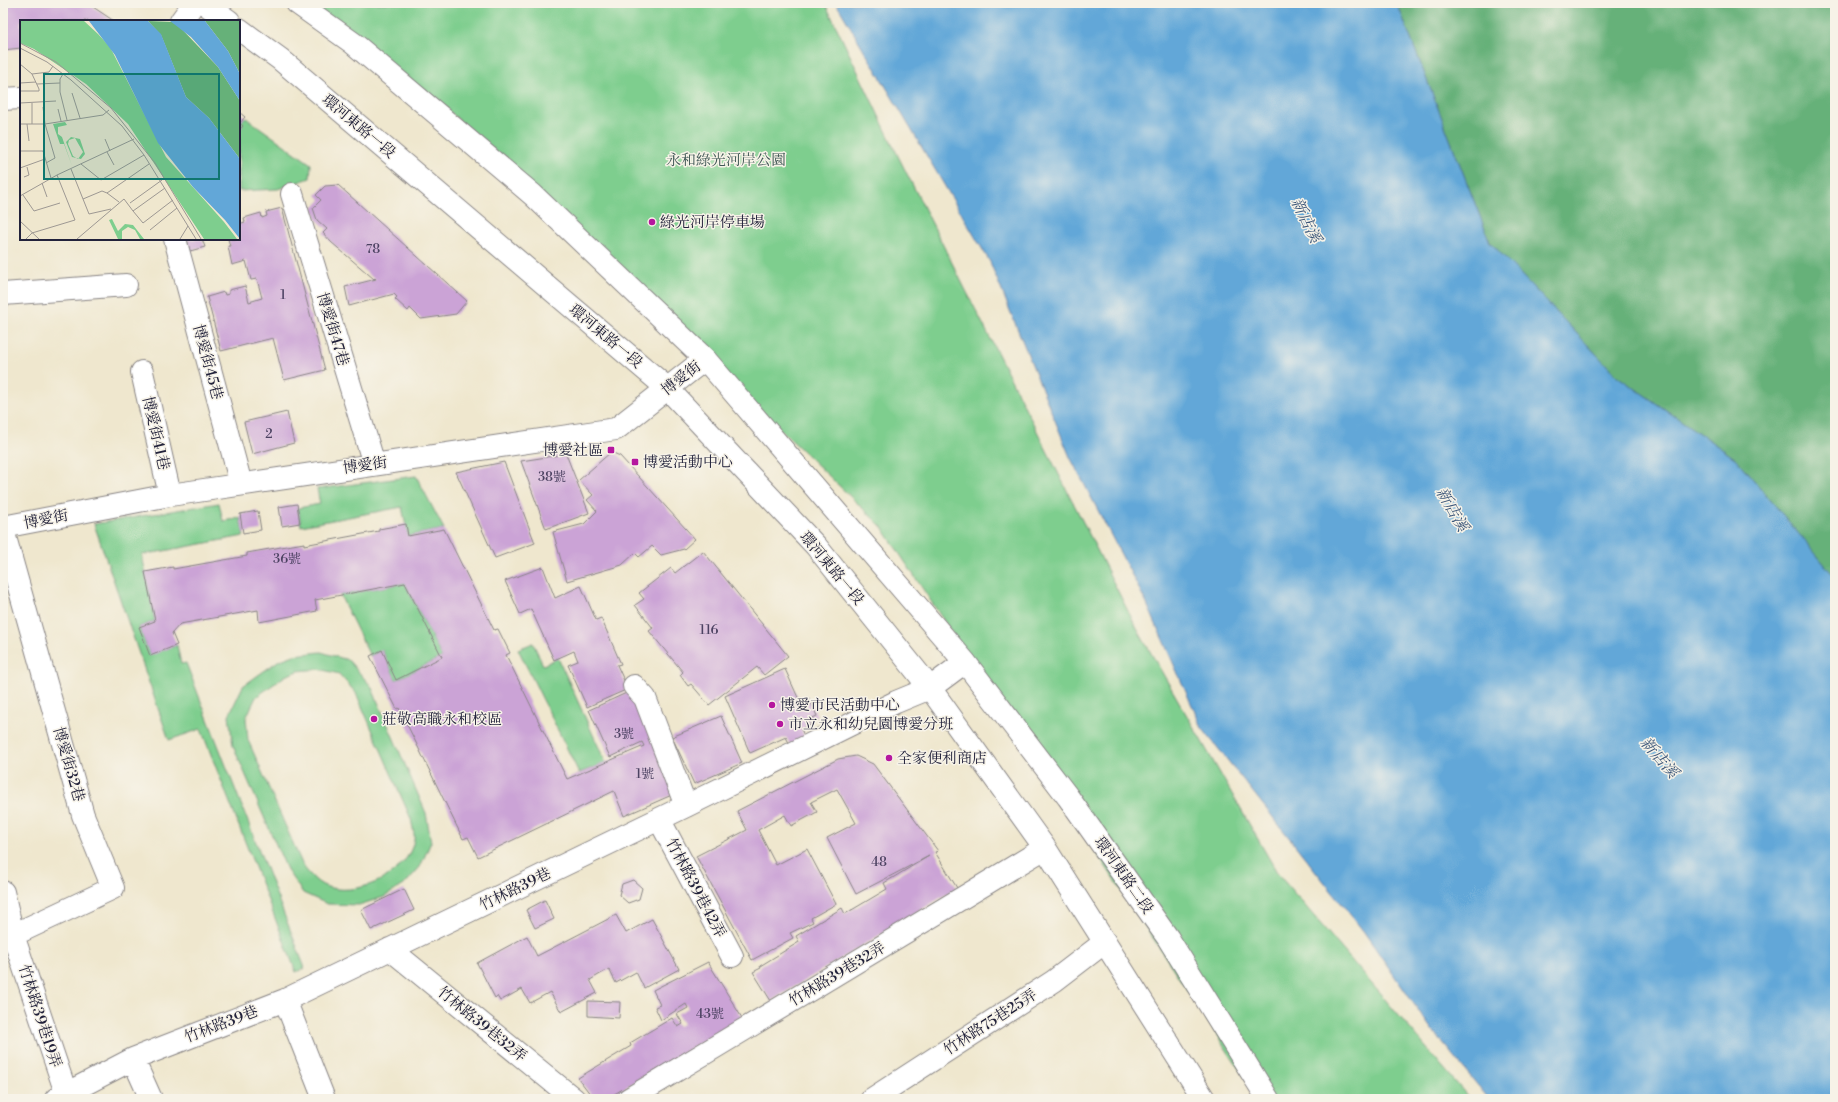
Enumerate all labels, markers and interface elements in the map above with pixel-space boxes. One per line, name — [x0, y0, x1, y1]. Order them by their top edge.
inset map — [20, 20, 240, 240]
street label: 環河東路一段 — [318, 90, 399, 163]
park label: 永和綠光河岸公園 — [666, 151, 786, 170]
water label: 新店溪 — [1287, 194, 1326, 248]
place label: 綠光河岸停車場 — [660, 213, 765, 232]
marker: 綠光河岸停車場 — [647, 217, 657, 227]
house number: 78 — [366, 241, 380, 257]
house number: 1 — [280, 287, 286, 303]
street label: 博愛街47巷 — [312, 290, 353, 368]
street label: 環河東路一段 — [565, 300, 646, 373]
street label: 博愛街45巷 — [188, 322, 227, 402]
street label: 博愛街 — [658, 357, 705, 400]
street label: 博愛街41巷 — [138, 394, 173, 472]
house number: 2 — [265, 426, 273, 442]
place label: 博愛社區 — [543, 441, 603, 460]
marker: 博愛社區 — [606, 445, 616, 455]
street label: 博愛街 — [341, 453, 389, 478]
place label: 博愛活動中心 — [643, 453, 733, 472]
marker: 博愛活動中心 — [630, 457, 640, 467]
house number: 38號 — [538, 469, 566, 485]
water label: 新店溪 — [1431, 484, 1474, 537]
street label: 博愛街 — [22, 506, 70, 533]
street label: 環河東路一段 — [795, 528, 868, 609]
house number: 36號 — [273, 551, 301, 567]
house number: 116 — [699, 622, 719, 638]
place label: 博愛市民活動中心 — [780, 696, 900, 715]
marker: 博愛市民活動中心 — [767, 700, 777, 710]
place label: 莊敬高職永和校區 — [382, 710, 502, 729]
marker: 莊敬高職永和校區 — [369, 714, 379, 724]
place label: 市立永和幼兒園博愛分班 — [788, 715, 953, 734]
marker: 市立永和幼兒園博愛分班 — [775, 719, 785, 729]
street label: 博愛街32巷 — [49, 725, 88, 804]
house number: 3號 — [614, 726, 634, 742]
water label: 新店溪 — [1636, 733, 1684, 784]
place label: 全家便利商店 — [897, 749, 987, 768]
marker: 全家便利商店 — [884, 753, 894, 763]
house number: 1號 — [636, 766, 654, 782]
street label: 環河東路二段 — [1090, 833, 1157, 918]
street label: 竹林路39巷42弄 — [661, 835, 730, 941]
house number: 48 — [871, 854, 887, 870]
street label: 竹林路39巷 — [476, 864, 554, 915]
street label: 竹林路39巷32弄 — [786, 938, 889, 1011]
street label: 竹林路39巷19弄 — [14, 962, 65, 1070]
street label: 竹林路39巷32弄 — [433, 983, 530, 1066]
street label: 竹林路75巷25弄 — [940, 985, 1040, 1060]
street label: 竹林路39巷 — [182, 1002, 261, 1047]
house number: 43號 — [696, 1006, 724, 1022]

